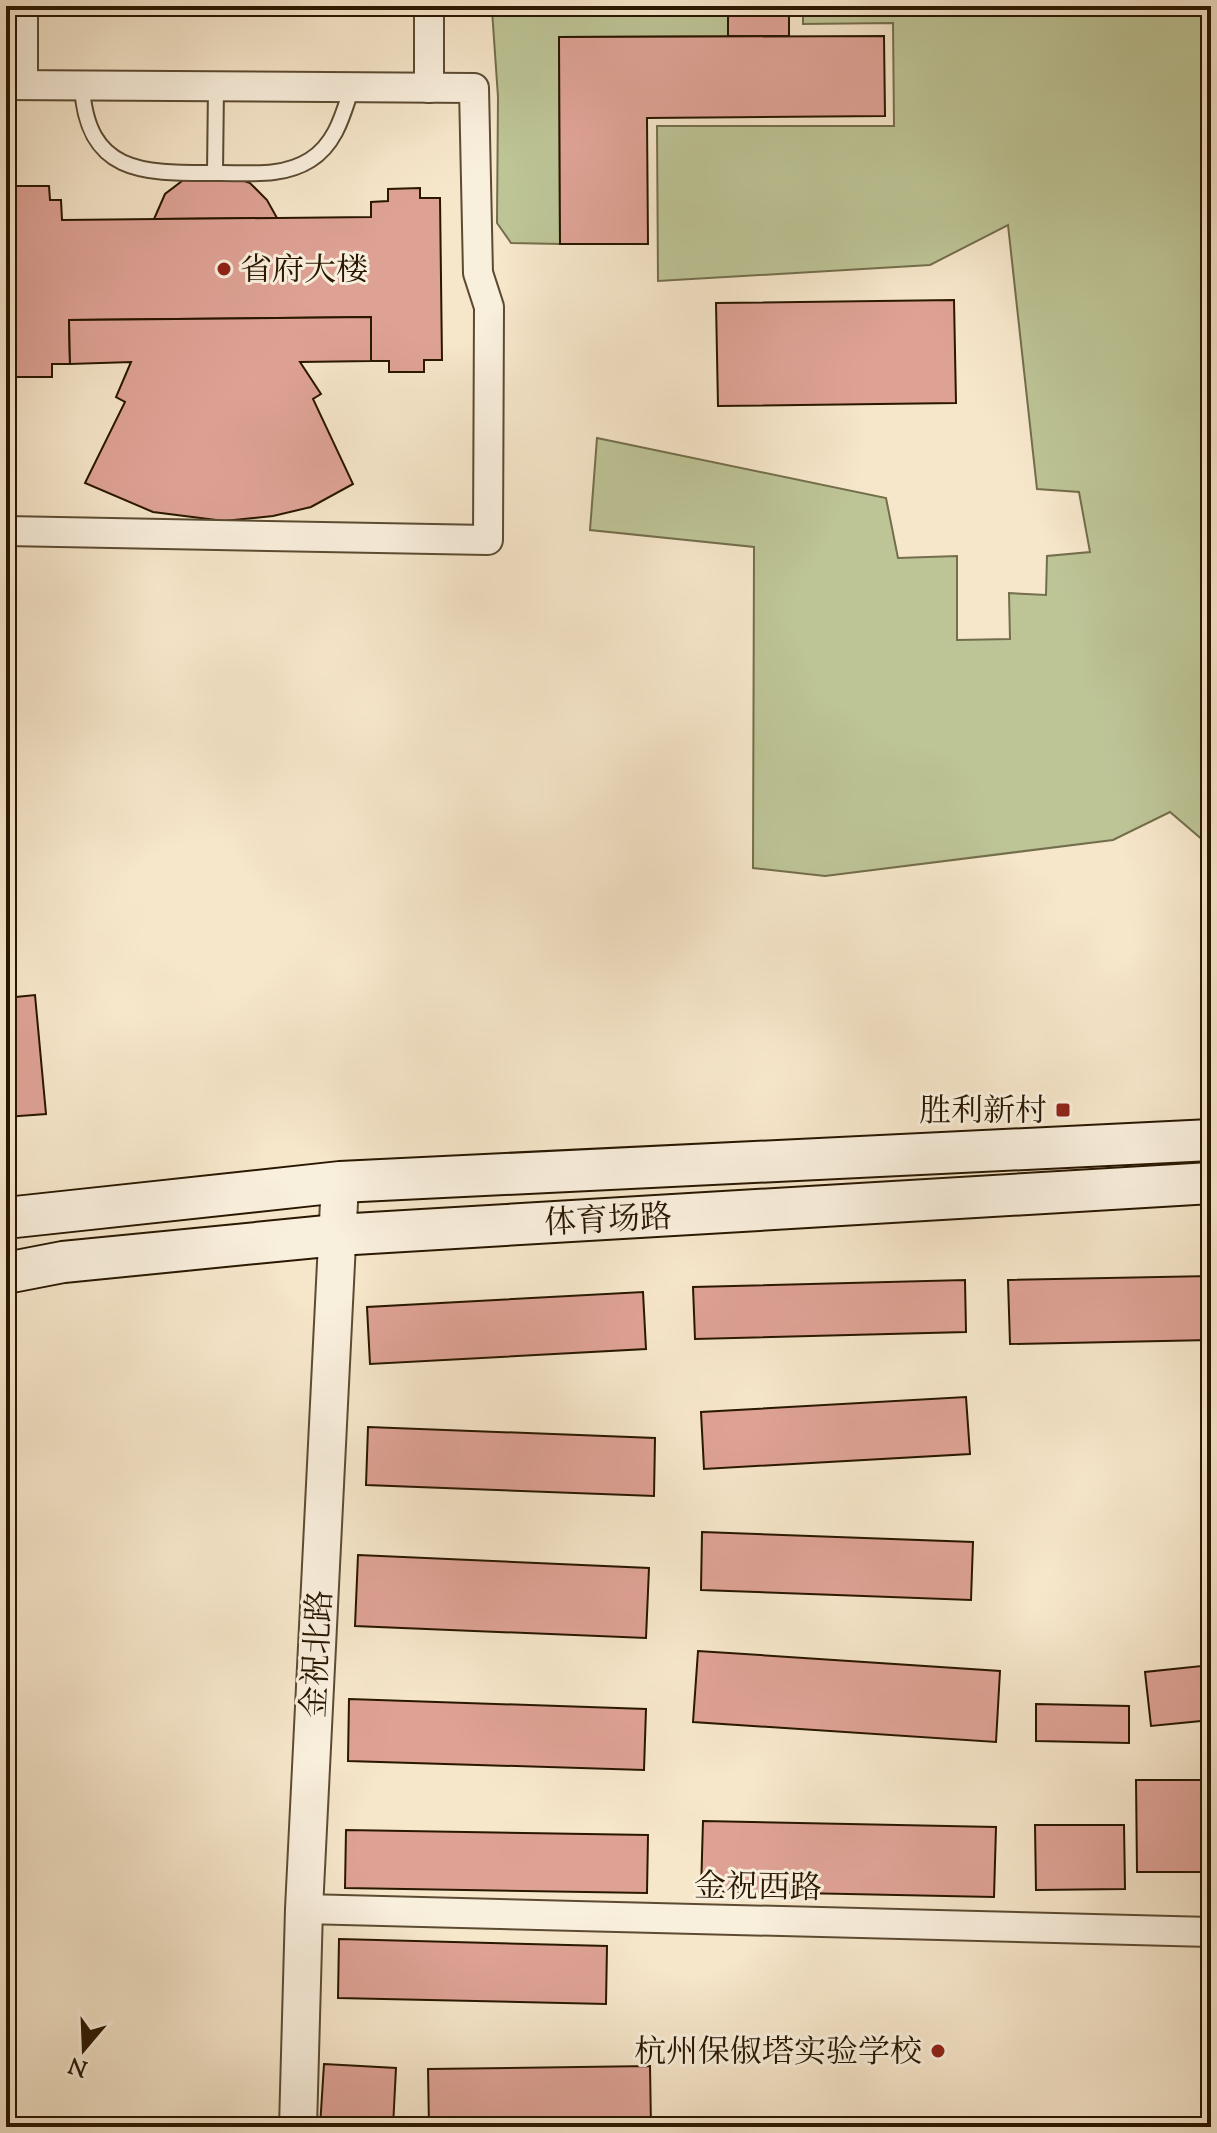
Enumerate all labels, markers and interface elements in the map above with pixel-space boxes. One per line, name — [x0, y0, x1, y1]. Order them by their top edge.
place label: 省府大楼 — [240, 249, 368, 295]
marker: 省府大楼 — [215, 260, 233, 278]
place label: 胜利新村 — [919, 1090, 1047, 1136]
marker: 胜利新村 — [1054, 1101, 1072, 1119]
street label: 体育场路 — [543, 1196, 673, 1248]
street label: 金祝北路 — [293, 1589, 345, 1719]
street label: 金祝西路 — [694, 1865, 822, 1913]
north arrow — [44, 2009, 124, 2089]
place label: 杭州保俶塔实验学校 — [634, 2031, 922, 2077]
marker: 杭州保俶塔实验学校 — [929, 2042, 947, 2060]
text: N — [65, 2047, 92, 2083]

